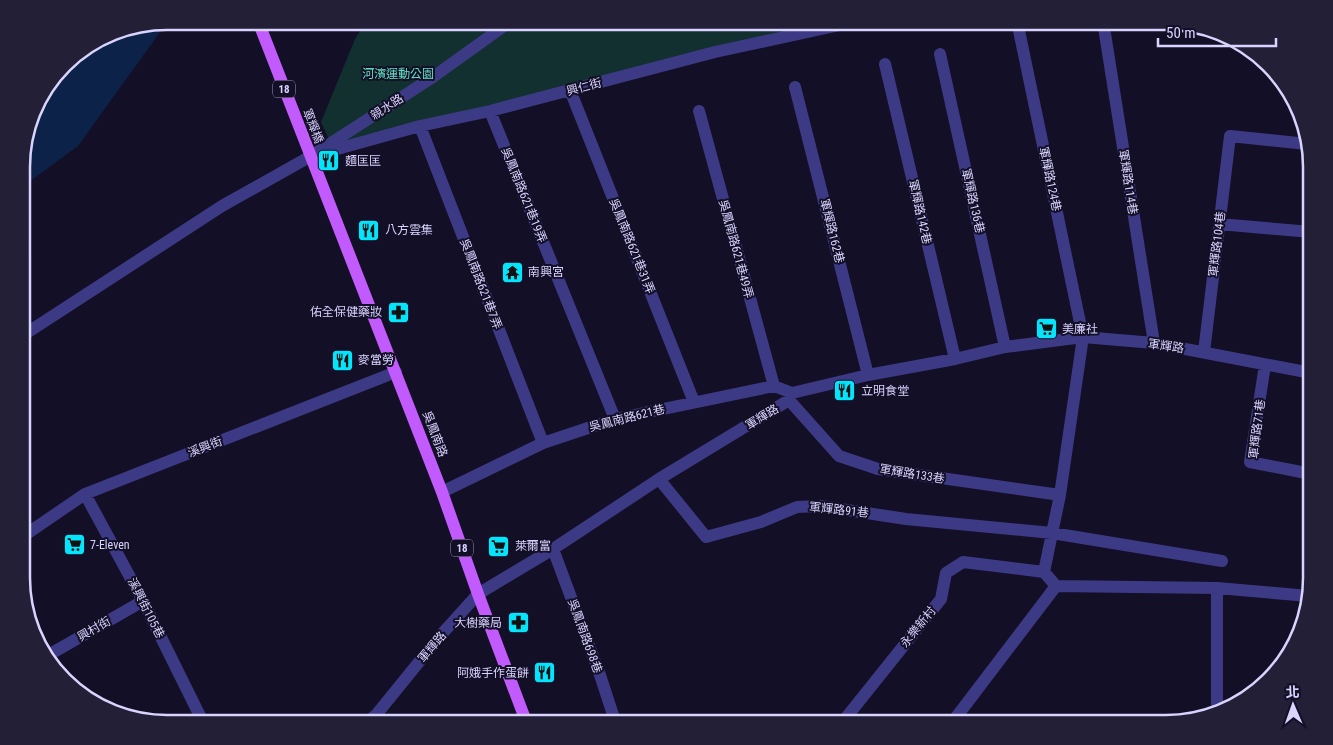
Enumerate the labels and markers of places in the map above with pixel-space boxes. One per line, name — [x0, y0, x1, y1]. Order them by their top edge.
restaurant icon: 麵匡匡 — [317, 149, 341, 173]
place label: 麵匡匡 — [345, 154, 381, 168]
restaurant icon: 八方雲集 — [357, 218, 381, 242]
place label: 八方雲集 — [385, 223, 433, 237]
temple icon: 南興宮 — [500, 260, 524, 284]
place label: 南興宮 — [528, 265, 564, 279]
pharmacy icon: 佑全保健藥妝 — [386, 300, 410, 324]
place label: 佑全保健藥妝 — [310, 305, 382, 319]
supermarket icon: 美廉社 — [1034, 317, 1058, 341]
place label: 美廉社 — [1062, 322, 1098, 336]
restaurant icon: 麥當勞 — [330, 348, 354, 372]
place label: 麥當勞 — [358, 353, 394, 367]
restaurant icon: 立明食堂 — [833, 379, 857, 403]
place label: 立明食堂 — [861, 384, 909, 398]
supermarket icon: 7-Eleven — [62, 533, 86, 557]
supermarket icon: 萊爾富 — [487, 534, 511, 558]
place label: 7-Eleven — [90, 538, 130, 552]
place label: 萊爾富 — [515, 539, 551, 553]
pharmacy icon: 大樹藥局 — [506, 611, 530, 635]
place label: 大樹藥局 — [454, 616, 502, 630]
restaurant icon: 阿娥手作蛋餅 — [533, 661, 557, 685]
place label: 阿娥手作蛋餅 — [457, 666, 529, 680]

